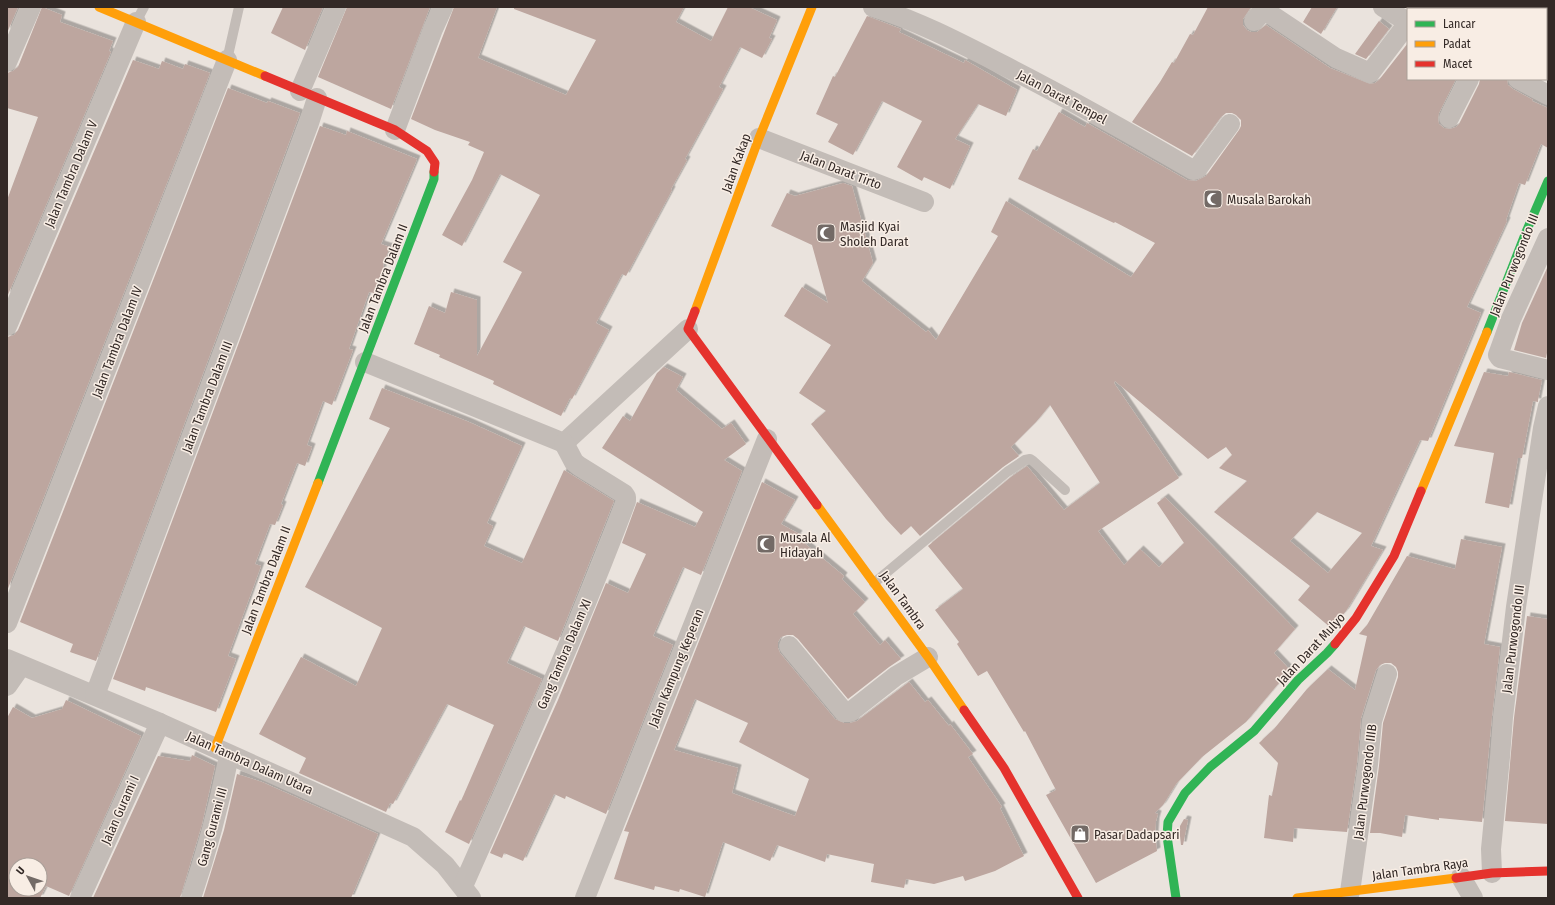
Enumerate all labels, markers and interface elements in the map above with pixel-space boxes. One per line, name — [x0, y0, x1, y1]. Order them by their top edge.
legend — [1407, 8, 1547, 80]
text: Lancar — [1443, 17, 1476, 31]
text: Padat — [1443, 37, 1471, 51]
text: Macet — [1443, 57, 1472, 71]
street label: Jalan Darat Tempel — [1015, 67, 1110, 127]
street label: Jalan Tambra Dalam V — [42, 118, 100, 230]
street label: Jalan Kakap — [718, 131, 754, 195]
street label: Jalan Darat Tirto — [798, 148, 884, 192]
mosque icon: Musala Barokah — [1202, 188, 1224, 210]
place label: Musala Barokah — [1227, 192, 1311, 207]
street label: Jalan Purwogondo III — [1487, 212, 1541, 318]
place label: Masjid Kyai Sholeh Darat — [840, 219, 909, 249]
street label: Jalan Tambra Dalam II — [355, 222, 411, 334]
mosque icon: Masjid Kyai Sholeh Darat — [815, 222, 837, 244]
street label: Jalan Tambra Dalam IV — [89, 284, 145, 400]
street label: Jalan Tambra Dalam III — [179, 339, 235, 455]
street label: Jalan Tambra Dalam II — [238, 524, 294, 636]
place label: Musala Al Hidayah — [780, 530, 831, 560]
mosque icon: Musala Al Hidayah — [755, 533, 777, 555]
street label: Jalan Tambra — [877, 568, 929, 632]
street label: Jalan Purwogondo III — [1499, 584, 1527, 694]
street label: Gang Tambra Dalam XI — [534, 597, 594, 711]
street label: Jalan Kampung Keperan — [645, 607, 707, 729]
street label: Jalan Darat Mulyo — [1274, 610, 1348, 688]
street label: Jalan Purwogondo IIIB — [1350, 723, 1380, 841]
street label: Jalan Tambra Dalam Utara — [184, 728, 316, 798]
street label: Jalan Gurami I — [98, 773, 142, 847]
street label: Gang Gurami III — [194, 786, 230, 868]
shop icon: Pasar Dadapsari — [1069, 823, 1091, 845]
place label: Pasar Dadapsari — [1094, 827, 1180, 842]
street label: Jalan Tambra Raya — [1371, 855, 1469, 883]
north arrow — [8, 857, 48, 897]
text: U — [14, 864, 28, 878]

